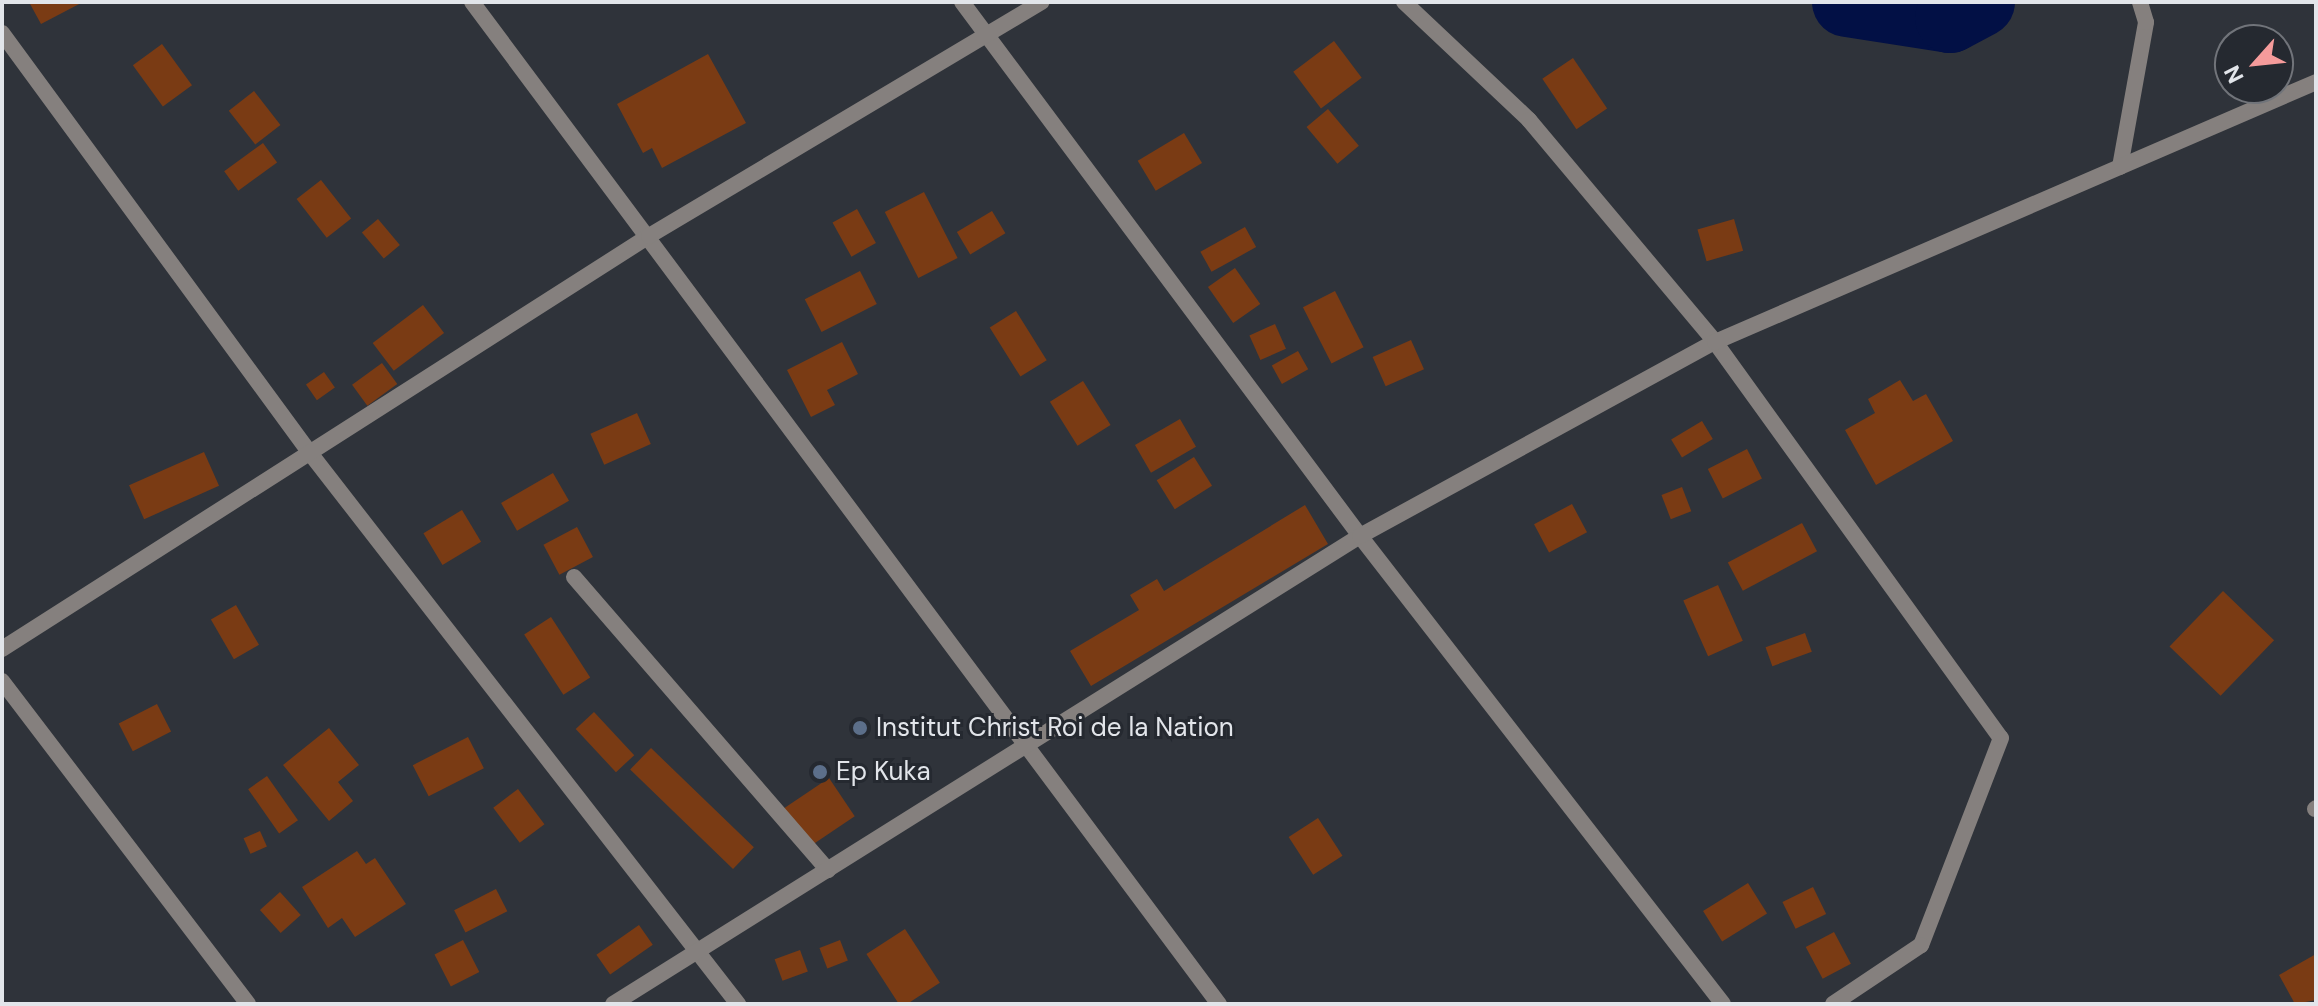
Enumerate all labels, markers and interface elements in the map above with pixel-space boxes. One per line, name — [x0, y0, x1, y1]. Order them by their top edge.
north arrow — [2214, 24, 2294, 104]
text: N — [2217, 60, 2251, 88]
place label: Institut Christ Roi de la Nation — [876, 712, 1234, 744]
marker: Institut Christ Roi de la Nation — [851, 719, 869, 737]
place label: Ep Kuka — [836, 756, 931, 788]
marker: Ep Kuka — [811, 763, 829, 781]

